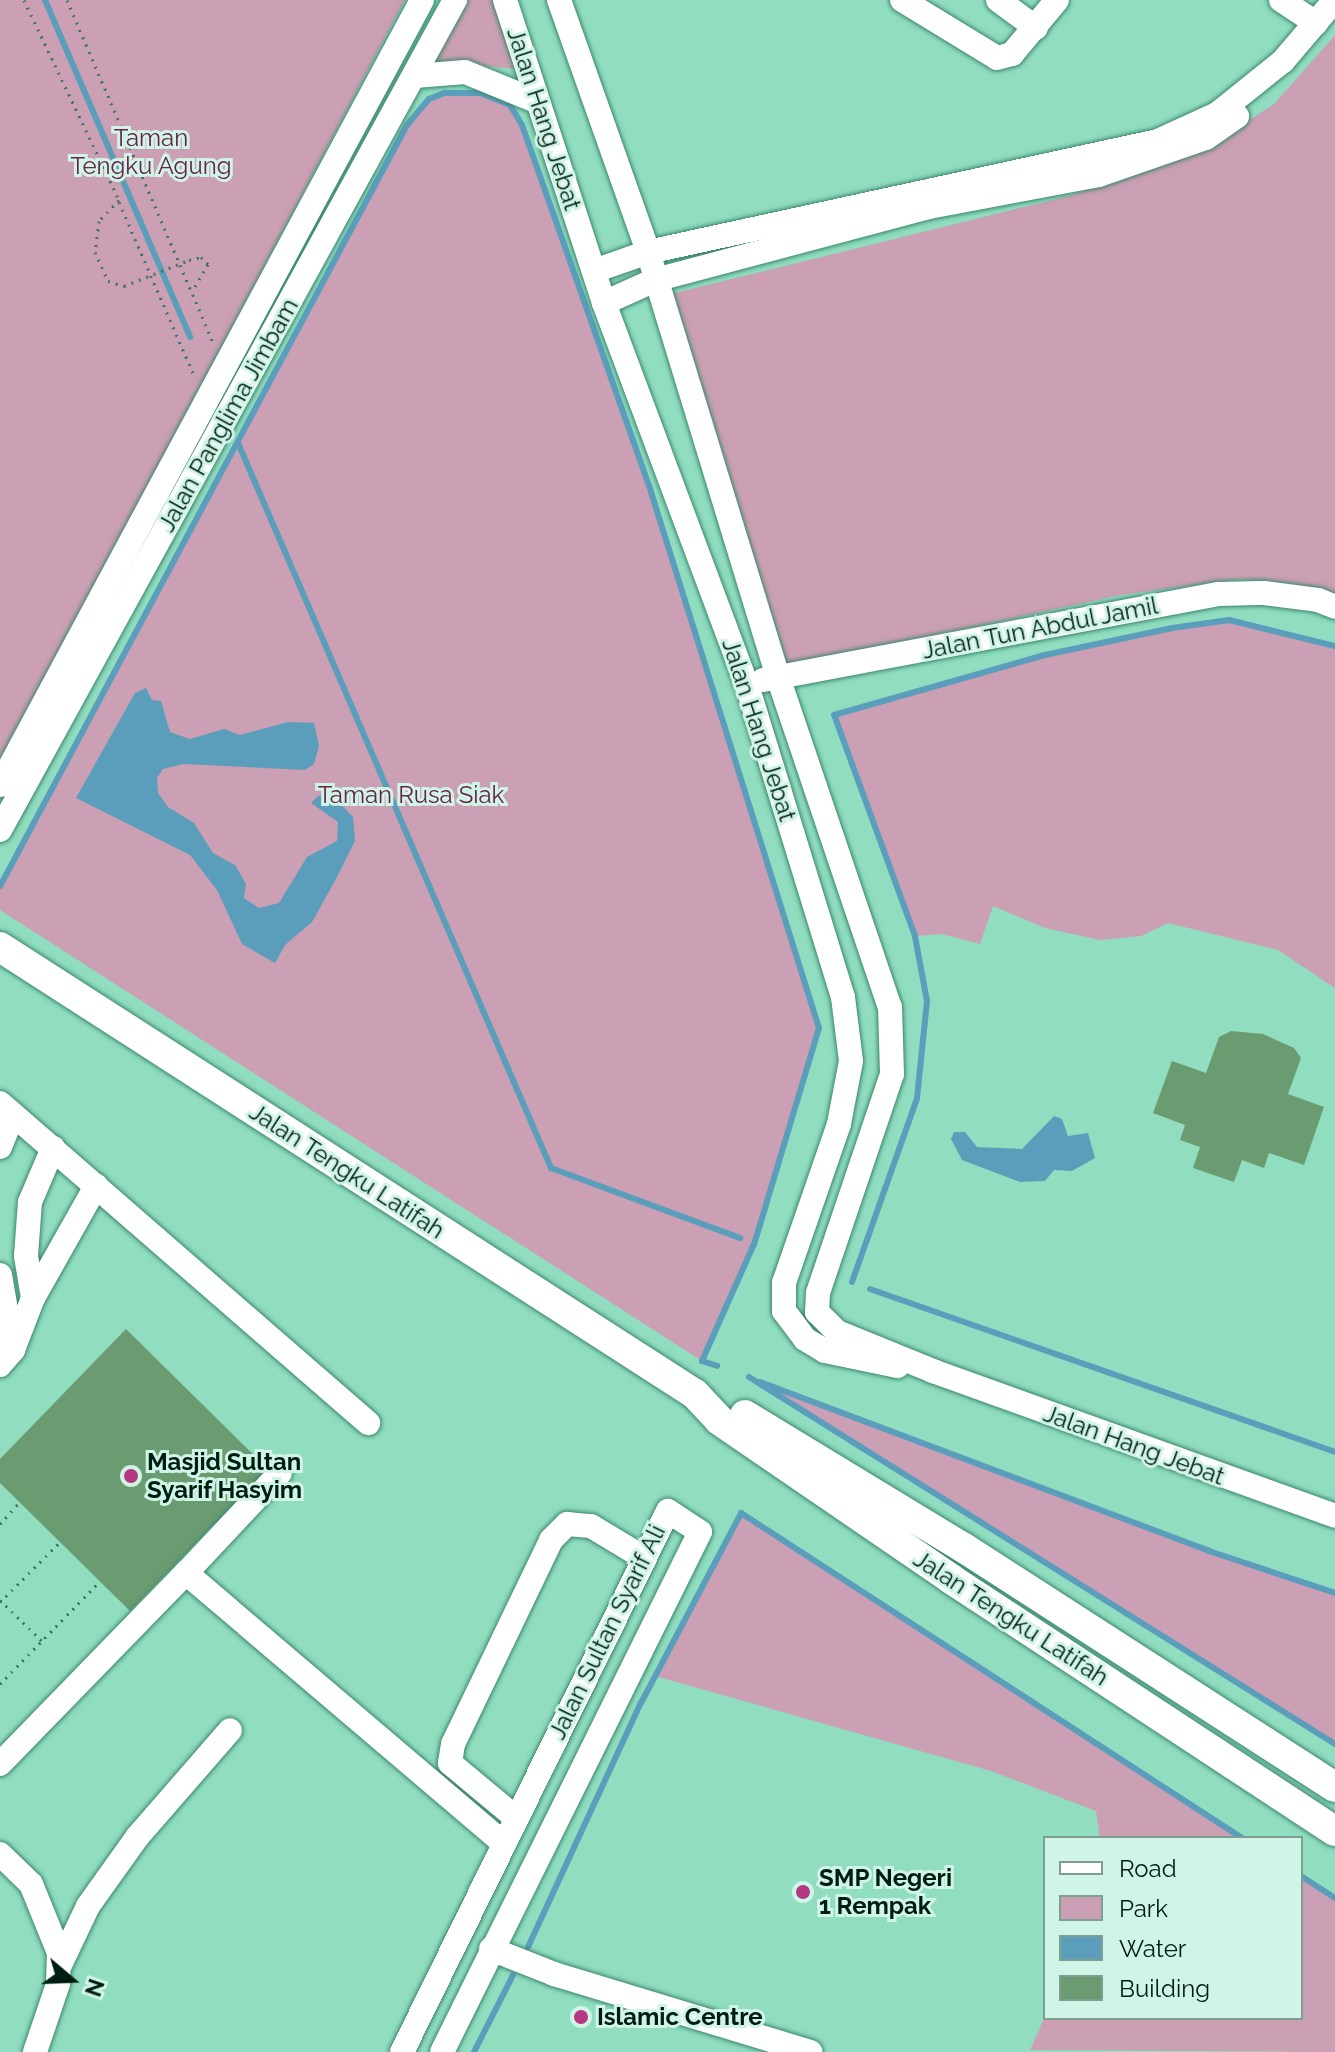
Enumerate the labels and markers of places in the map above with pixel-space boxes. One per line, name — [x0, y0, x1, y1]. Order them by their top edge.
place label: Masjid Sultan Syarif Hasyim — [147, 1448, 303, 1504]
marker: Masjid Sultan Syarif Hasyim — [122, 1467, 140, 1485]
place label: SMP Negeri 1 Rempak — [819, 1864, 953, 1920]
marker: SMP Negeri 1 Rempak — [794, 1883, 812, 1901]
place label: Islamic Centre — [597, 2003, 763, 2031]
marker: Islamic Centre — [572, 2008, 590, 2026]

